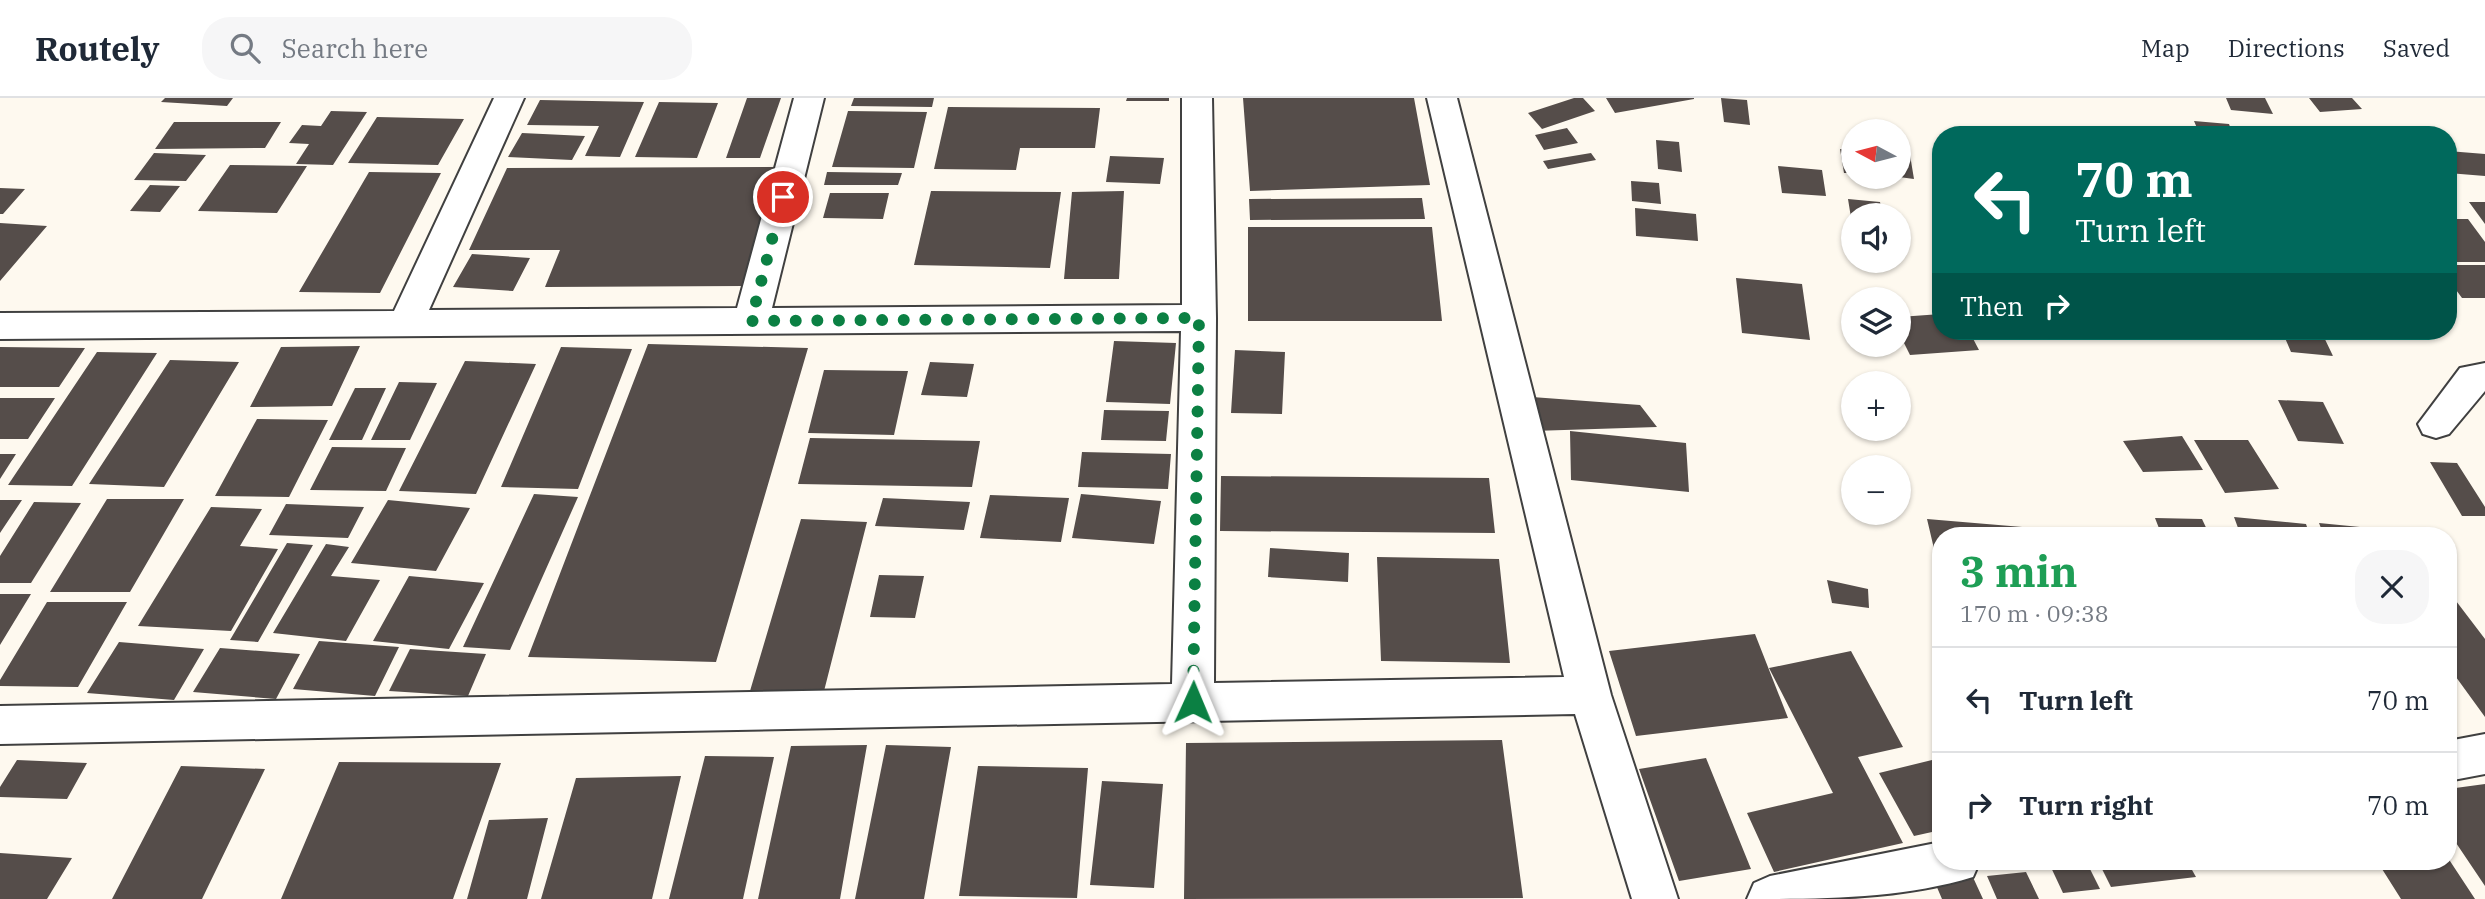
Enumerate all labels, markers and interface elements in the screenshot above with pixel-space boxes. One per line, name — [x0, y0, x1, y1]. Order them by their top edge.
search box — [202, 17, 692, 80]
text: Routely — [35, 27, 160, 70]
icon: search — [226, 29, 264, 67]
text: Search here — [282, 31, 428, 65]
text: Map — [2141, 32, 2190, 64]
text: Directions — [2228, 32, 2345, 64]
text: Saved — [2383, 32, 2450, 64]
north arrow — [1841, 119, 1911, 189]
map controls — [1841, 119, 1911, 525]
text: 70 m — [2075, 147, 2193, 210]
icon: left — [1960, 154, 2051, 245]
pin — [753, 167, 813, 227]
icon: arrive — [764, 178, 802, 216]
button: sound — [1841, 203, 1911, 273]
text: Turn left — [2075, 209, 2206, 251]
button: layers — [1841, 287, 1911, 357]
icon: right — [2038, 287, 2076, 325]
text: Then — [1960, 289, 2024, 323]
button: + — [1841, 371, 1911, 441]
button: − — [1841, 455, 1911, 525]
text: 3 min — [1960, 544, 2078, 599]
button: close — [2355, 550, 2429, 624]
text: 170 m · 09:38 — [1960, 598, 2109, 628]
position arrow — [1156, 665, 1230, 739]
icon: left — [1960, 681, 1998, 719]
text: Turn left — [2019, 683, 2133, 717]
text: 70 m — [2367, 683, 2429, 717]
icon: right — [1960, 786, 1998, 824]
text: Turn right — [2019, 788, 2153, 822]
text: 70 m — [2367, 788, 2429, 822]

